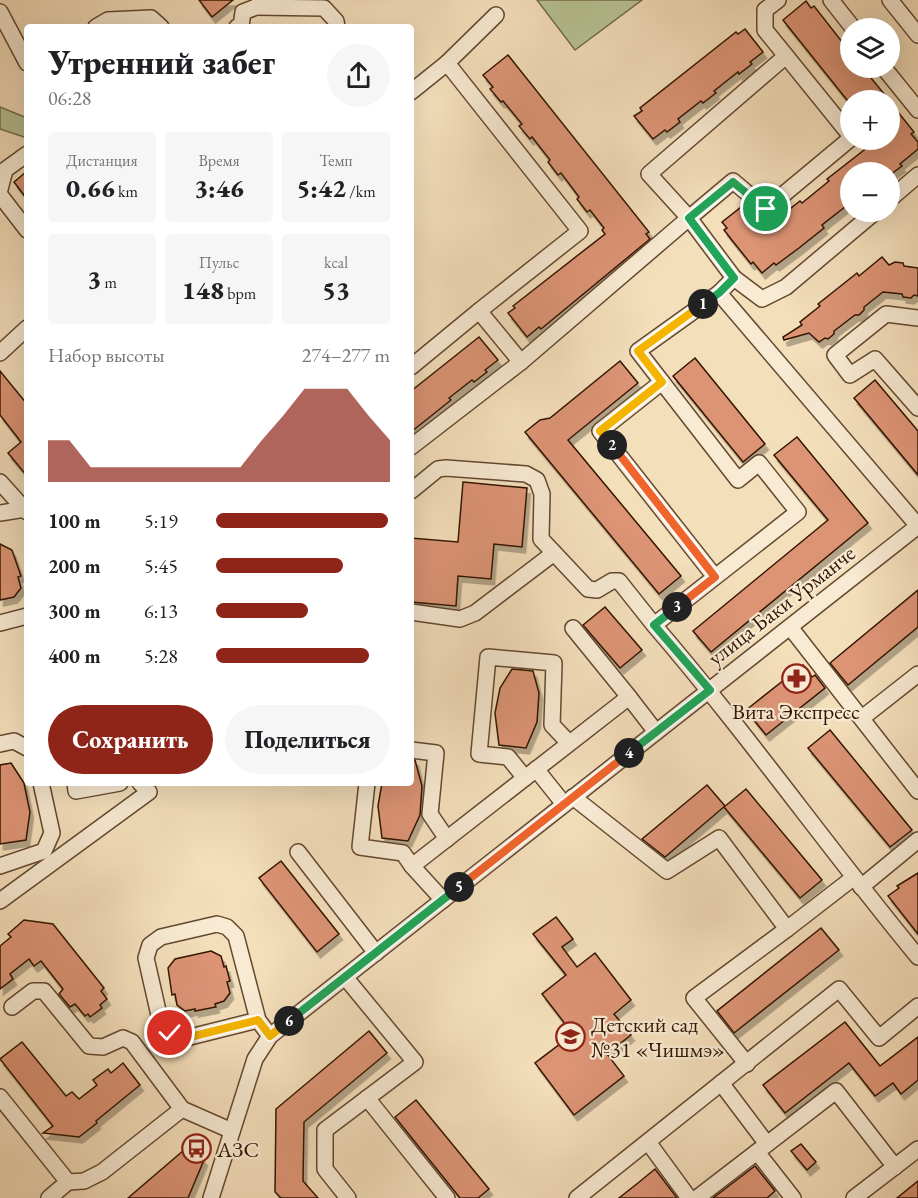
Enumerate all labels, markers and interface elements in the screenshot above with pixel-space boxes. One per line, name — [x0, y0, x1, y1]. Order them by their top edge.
map controls — [840, 18, 900, 222]
button: layers — [840, 18, 900, 78]
text: Утренний забег — [48, 41, 275, 84]
button: share — [327, 44, 390, 107]
text: 06:28 — [48, 85, 91, 111]
button: + — [840, 90, 900, 150]
text: Дистанция — [66, 150, 138, 171]
text: Время — [198, 150, 240, 171]
text: Темп — [319, 150, 353, 171]
button: − — [840, 162, 900, 222]
text: 0.66 — [66, 171, 115, 205]
text: 3:46 — [194, 171, 244, 205]
text: 5:42 — [296, 171, 346, 205]
text: km — [115, 181, 138, 202]
text: /km — [346, 181, 376, 202]
pin — [740, 183, 791, 234]
icon: arrive — [749, 192, 782, 225]
text: Пульс — [199, 252, 239, 273]
text: kcal — [324, 252, 348, 273]
text: 3 — [87, 262, 101, 296]
text: m — [101, 272, 117, 293]
text: 148 — [182, 273, 224, 307]
text: 53 — [322, 273, 350, 307]
text: bpm — [224, 283, 256, 304]
pin: 1 — [688, 289, 718, 319]
text: 1 — [699, 293, 707, 314]
text: Набор высоты — [48, 342, 164, 368]
text: 274–277 m — [302, 342, 390, 368]
pin: 2 — [597, 430, 627, 460]
text: 2 — [608, 434, 616, 455]
text: 100 m — [48, 508, 101, 534]
text: 5:19 — [144, 508, 178, 534]
street label: улица Баки Урманче — [702, 538, 861, 672]
text: 200 m — [48, 553, 101, 579]
text: 5:45 — [144, 553, 178, 579]
pin: 3 — [662, 592, 692, 622]
text: 3 — [673, 596, 681, 617]
text: 300 m — [48, 598, 101, 624]
text: 6:13 — [144, 598, 178, 624]
text: 400 m — [48, 643, 101, 669]
text: 5:28 — [144, 643, 178, 669]
pharmacy icon: Вита Экспресс — [780, 663, 812, 695]
place label: Вита Экспресс — [732, 697, 860, 726]
button: Сохранить — [48, 705, 213, 774]
button: Поделиться — [225, 705, 390, 774]
pin: 4 — [614, 738, 644, 768]
text: 4 — [625, 742, 633, 763]
pin: 5 — [444, 872, 474, 902]
text: 5 — [455, 876, 463, 897]
pin: 6 — [274, 1006, 304, 1036]
pin — [144, 1007, 195, 1058]
text: 6 — [285, 1010, 293, 1031]
place label: Детский сад №31 «Чишмэ» — [591, 1010, 725, 1064]
icon: check — [153, 1016, 186, 1049]
school or university icon: Детский сад №31 «Чишмэ» — [554, 1021, 586, 1053]
bus stop icon: АЗС — [180, 1133, 212, 1165]
place label: АЗС — [216, 1135, 259, 1164]

